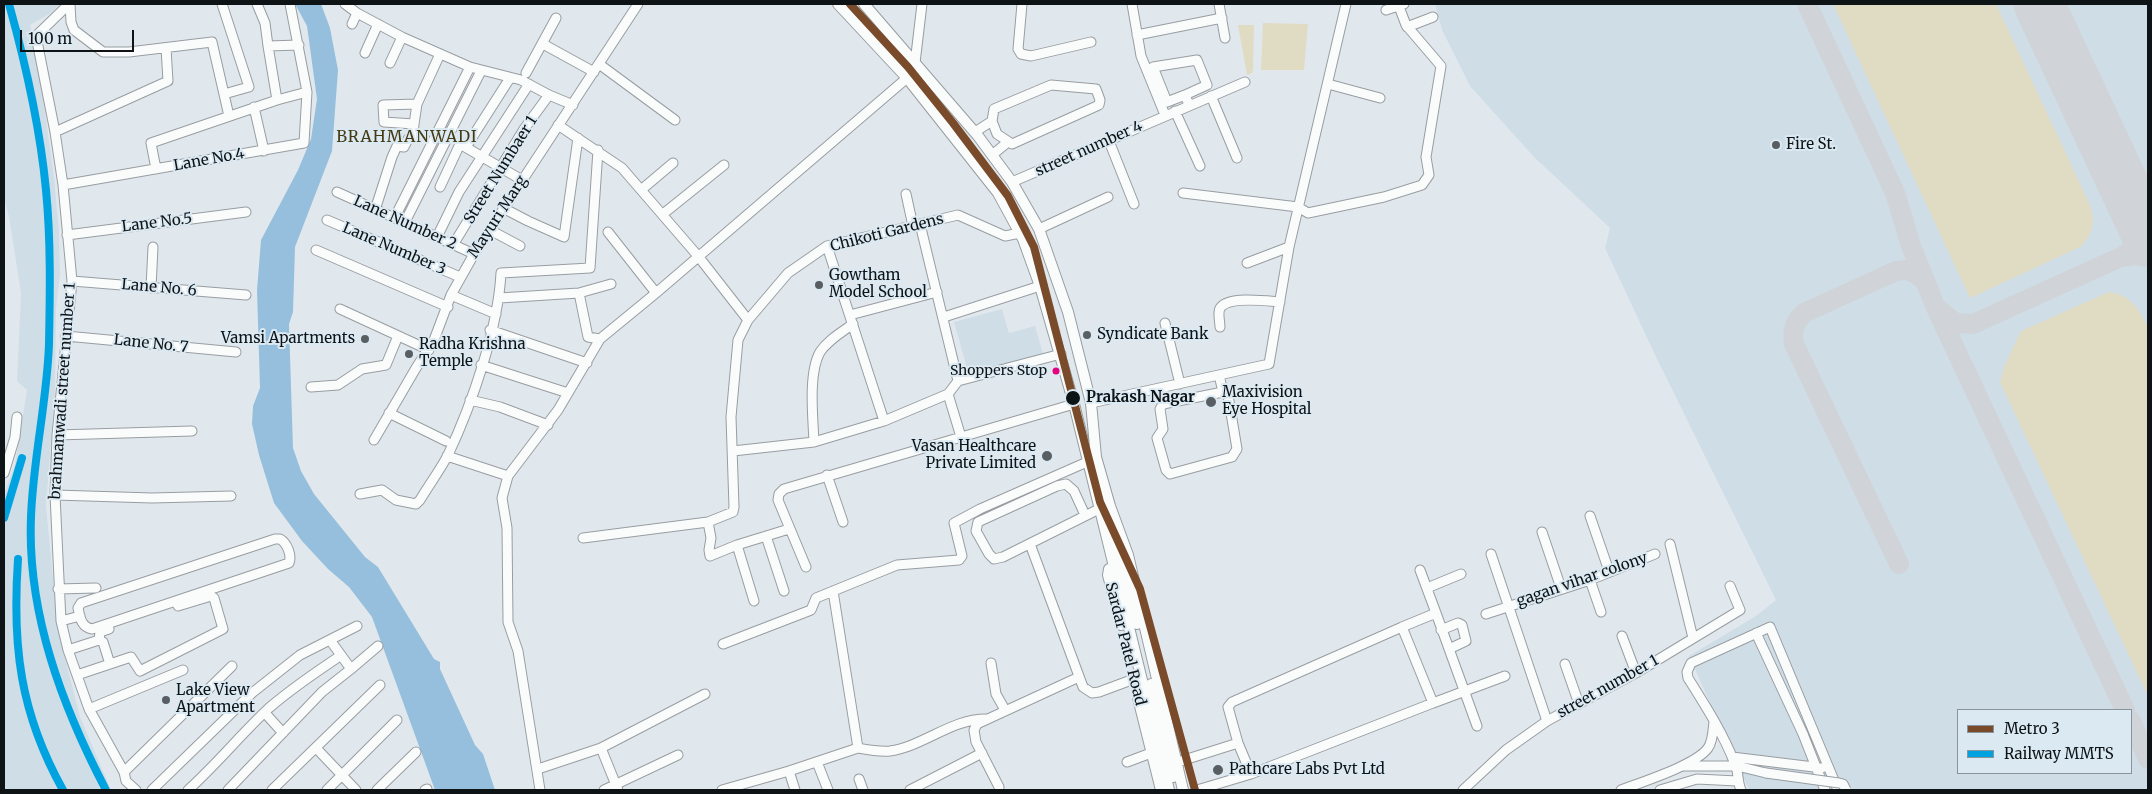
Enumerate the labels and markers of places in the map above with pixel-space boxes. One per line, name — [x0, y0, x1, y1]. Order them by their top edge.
place label: Fire St. — [1786, 136, 1836, 154]
marker: Fire St. — [1770, 139, 1782, 151]
place label: Gowtham Model School — [829, 267, 927, 302]
marker: Gowtham Model School — [813, 279, 825, 291]
place label: Syndicate Bank — [1097, 326, 1208, 344]
marker: Syndicate Bank — [1081, 329, 1093, 341]
place label: Vamsi Apartments — [221, 330, 355, 348]
marker: Vamsi Apartments — [359, 333, 371, 345]
place label: Radha Krishna Temple — [419, 336, 526, 371]
marker: Radha Krishna Temple — [403, 348, 415, 360]
place label: Shoppers Stop — [950, 363, 1047, 379]
marker: Shoppers Stop — [1051, 366, 1061, 376]
place label: Maxivision Eye Hospital — [1222, 384, 1311, 419]
marker: Prakash Nagar — [1064, 389, 1082, 407]
place label: Prakash Nagar — [1086, 389, 1195, 407]
marker: Maxivision Eye Hospital — [1204, 395, 1218, 409]
place label: Vasan Healthcare Private Limited — [912, 438, 1036, 473]
marker: Vasan Healthcare Private Limited — [1040, 449, 1054, 463]
place label: Lake View Apartment — [176, 682, 255, 717]
marker: Lake View Apartment — [160, 694, 172, 706]
place label: Pathcare Labs Pvt Ltd — [1229, 761, 1385, 779]
marker: Pathcare Labs Pvt Ltd — [1211, 763, 1225, 777]

